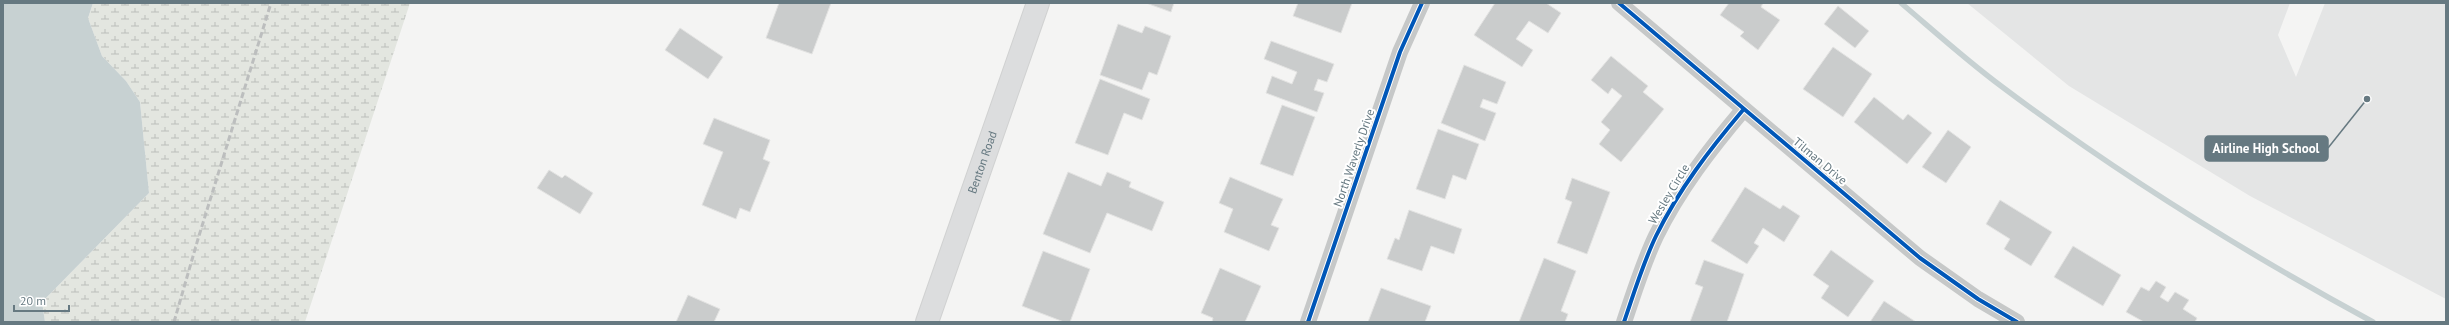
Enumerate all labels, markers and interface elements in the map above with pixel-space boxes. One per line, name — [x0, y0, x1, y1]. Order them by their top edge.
street label: North Waverly Drive — [1330, 107, 1377, 209]
street label: Benton Road — [964, 129, 1000, 196]
street label: Tilman Drive — [1790, 134, 1850, 187]
callout: Airline High School — [2205, 136, 2328, 161]
text: Airline High School — [2213, 140, 2320, 157]
street label: Wesley Circle — [1645, 161, 1692, 227]
scale bar — [14, 287, 69, 313]
text: 20 m — [20, 293, 46, 308]

